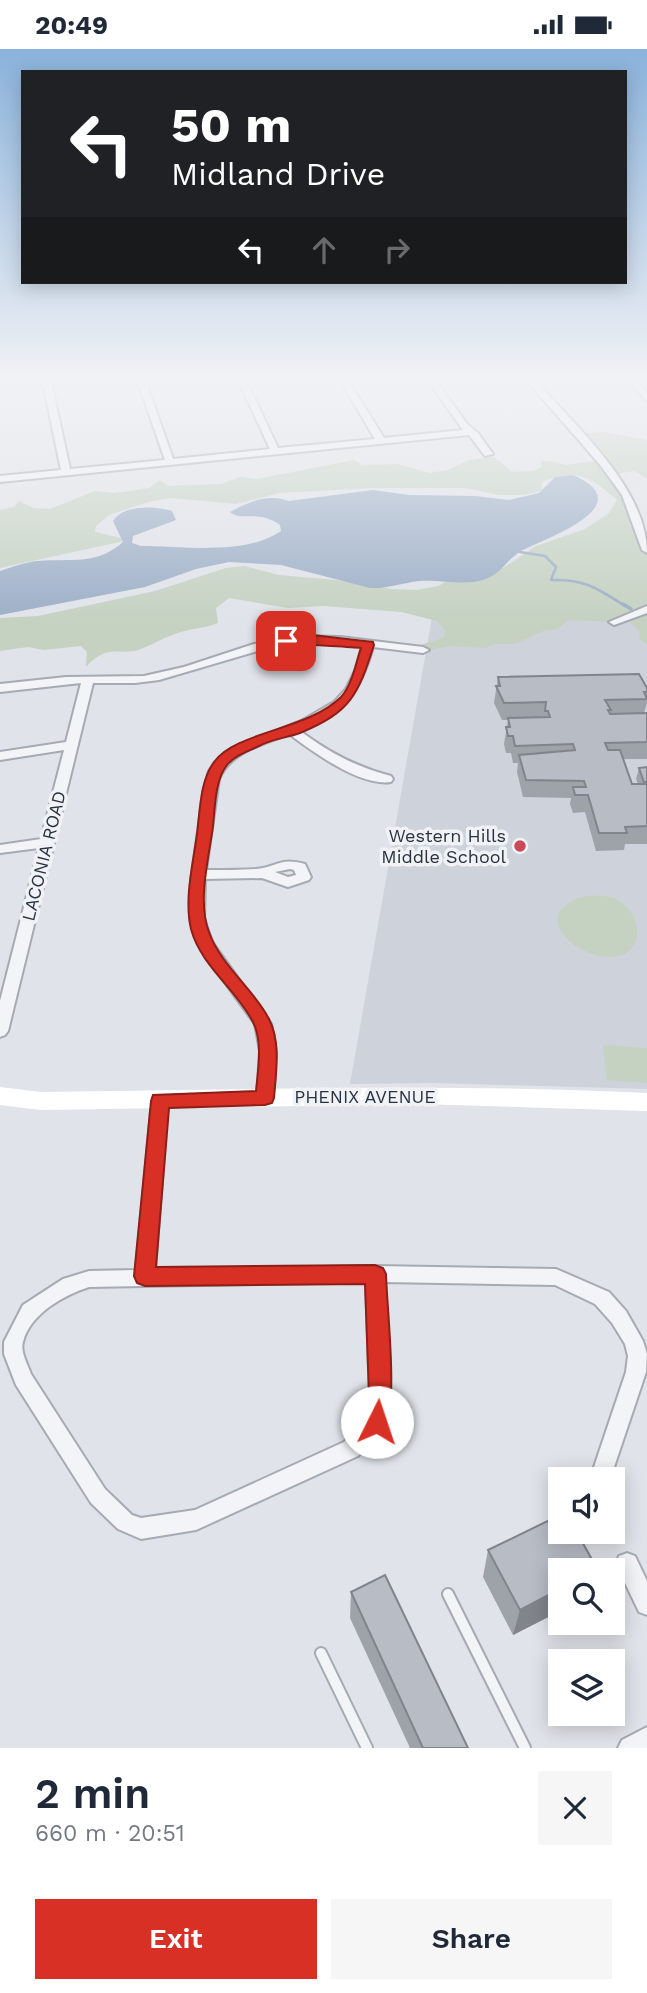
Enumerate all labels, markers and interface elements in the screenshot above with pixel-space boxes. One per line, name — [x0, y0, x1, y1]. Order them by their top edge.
text: 20:49 — [35, 10, 108, 40]
text: 50 m — [171, 96, 291, 154]
icon: left — [56, 98, 147, 189]
text: Midland Drive — [171, 155, 385, 193]
icon: left — [232, 231, 270, 269]
icon: ahead — [305, 231, 343, 269]
icon: right — [378, 231, 416, 269]
pin — [256, 611, 316, 671]
icon: arrive — [267, 622, 305, 660]
street label: LACONIA ROAD — [17, 788, 70, 923]
place label: Western Hills Middle School — [381, 825, 506, 867]
marker: Western Hills Middle School — [512, 838, 528, 854]
street label: PHENIX AVENUE — [294, 1086, 436, 1107]
position arrow — [340, 1385, 414, 1459]
map controls — [548, 1467, 625, 1726]
button: sound — [548, 1467, 625, 1544]
button: search — [548, 1558, 625, 1635]
button: layers — [548, 1649, 625, 1726]
text: 2 min — [35, 1769, 150, 1818]
button: close — [538, 1771, 612, 1845]
text: 660 m · 20:51 — [35, 1820, 185, 1847]
button: Exit — [35, 1899, 317, 1979]
button: Share — [331, 1899, 612, 1979]

